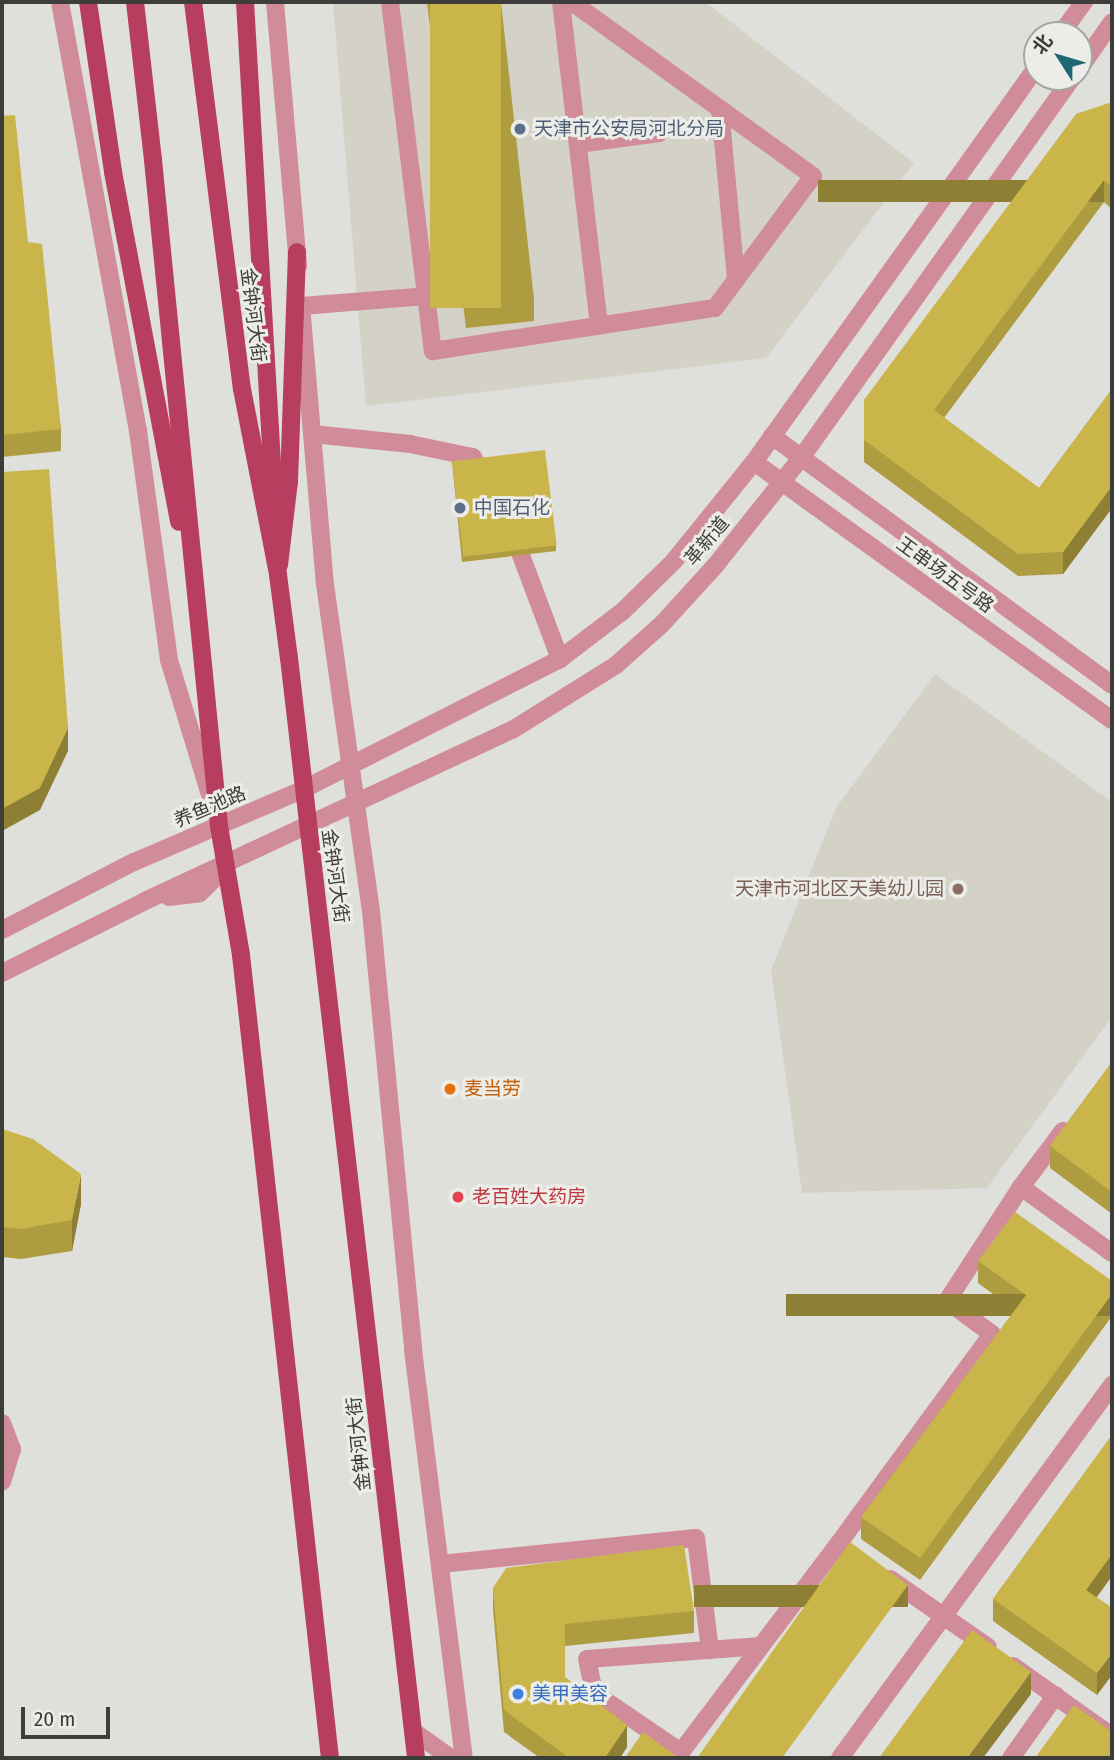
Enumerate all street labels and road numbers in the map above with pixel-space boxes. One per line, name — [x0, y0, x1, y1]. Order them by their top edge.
street label: 金钟河大街 — [236, 266, 270, 364]
street label: 革新道 — [680, 512, 734, 570]
street label: 王串场五号路 — [892, 532, 998, 618]
street label: 养鱼池路 — [171, 782, 249, 832]
street label: 金钟河大街 — [317, 827, 353, 925]
street label: 金钟河大街 — [343, 1396, 375, 1492]

